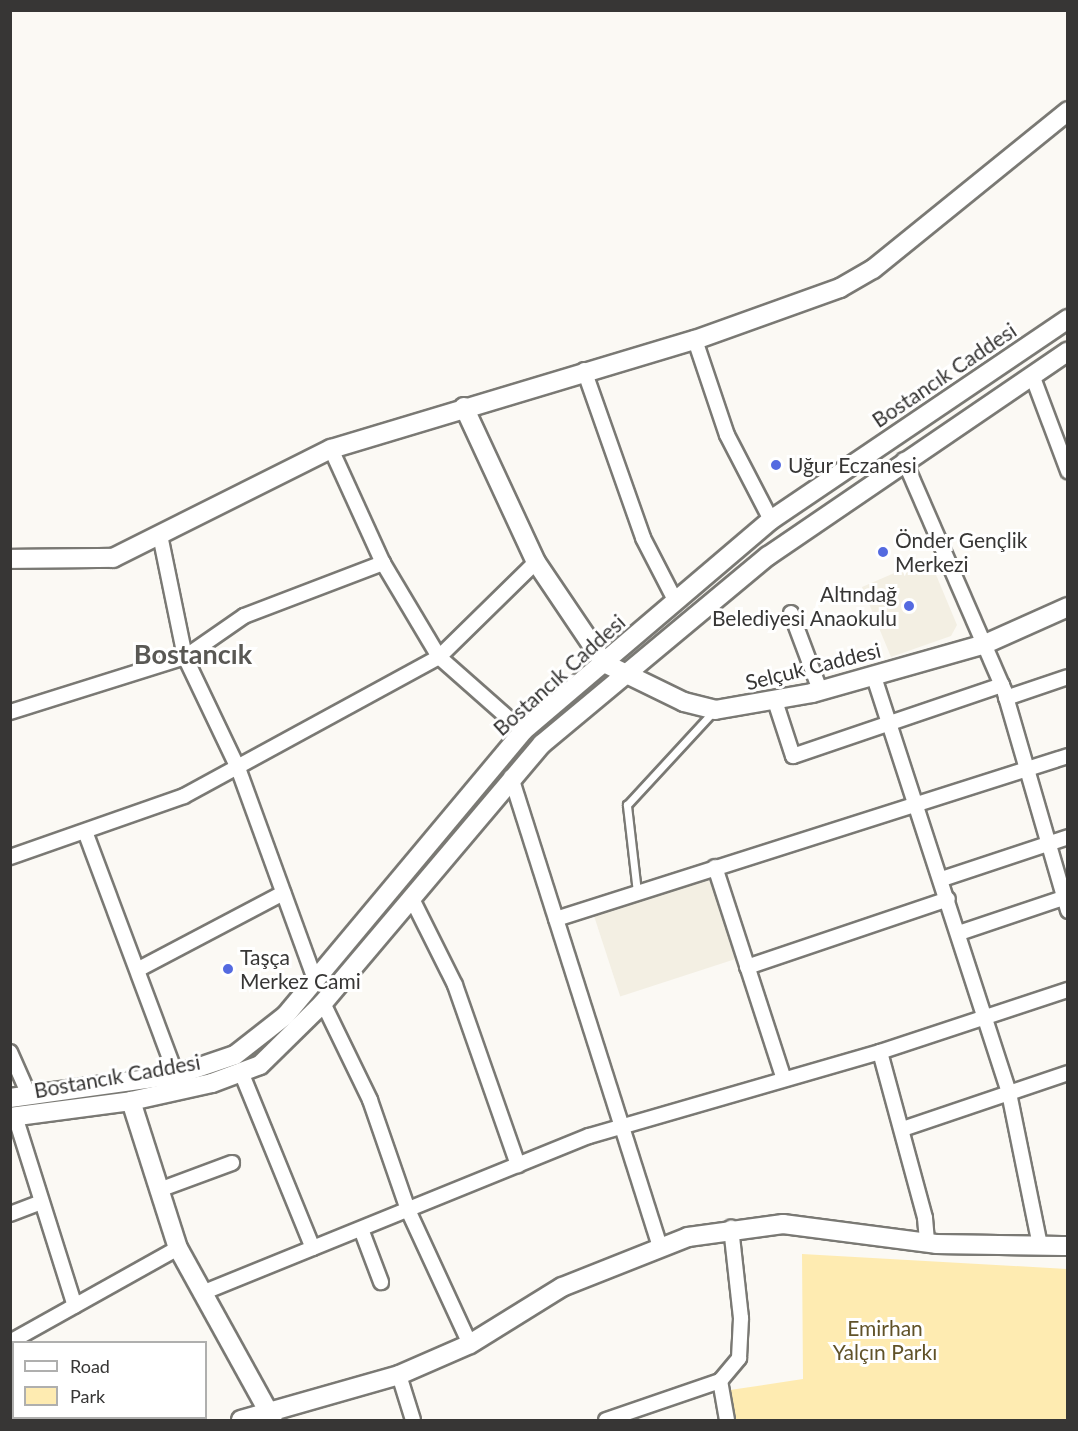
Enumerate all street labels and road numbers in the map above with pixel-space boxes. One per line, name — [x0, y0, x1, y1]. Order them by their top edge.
street label: Bostancık Caddesi — [867, 317, 1021, 433]
street label: Bostancık Caddesi — [488, 609, 630, 741]
street label: Selçuk Caddesi — [743, 637, 883, 695]
street label: Bostancık Caddesi — [32, 1049, 202, 1103]

